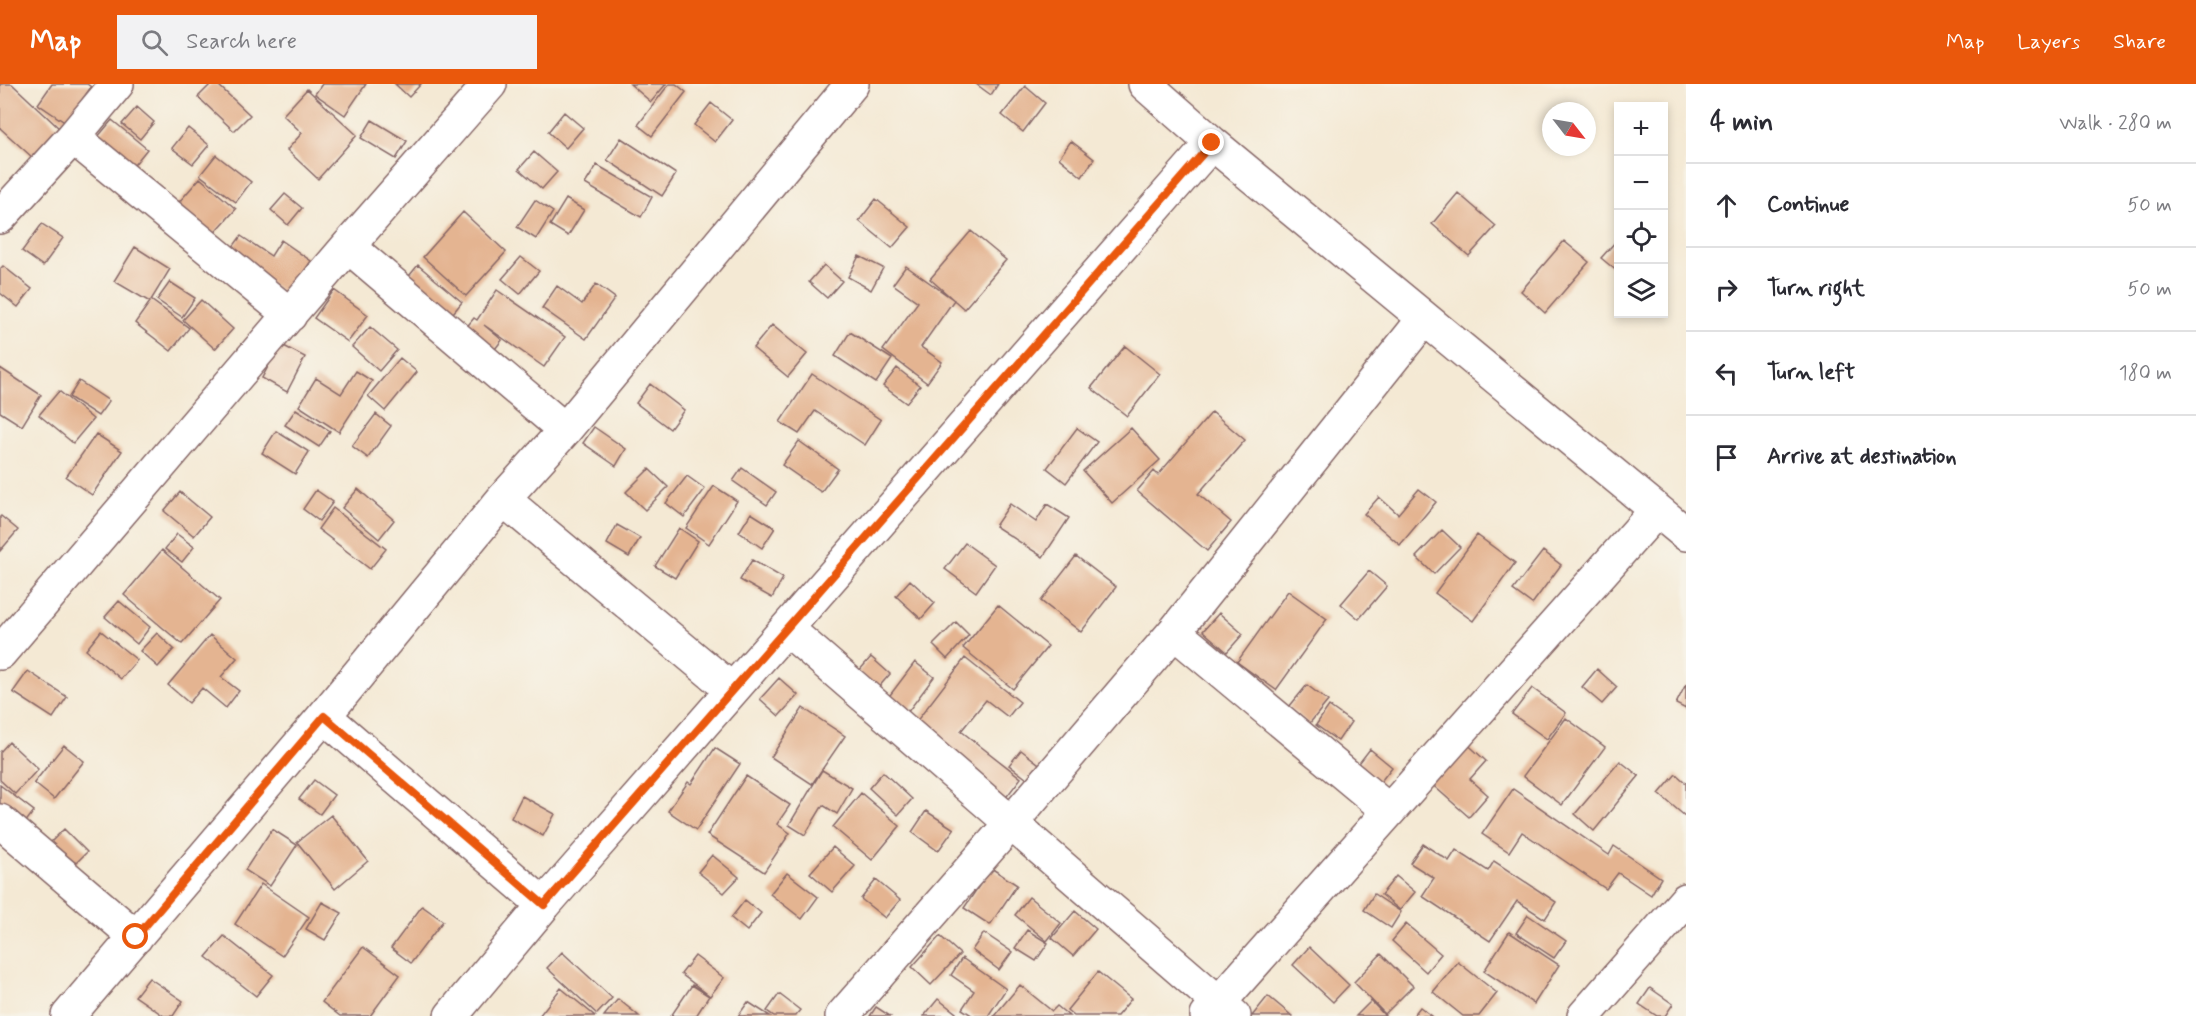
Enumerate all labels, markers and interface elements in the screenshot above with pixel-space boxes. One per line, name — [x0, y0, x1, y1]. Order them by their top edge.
search box — [117, 15, 537, 69]
text: Map — [30, 24, 81, 61]
icon: search — [138, 26, 171, 59]
text: Search here — [186, 28, 297, 56]
text: Map — [1946, 28, 1984, 56]
text: Layers — [2017, 28, 2080, 56]
text: Share — [2113, 28, 2166, 56]
north arrow — [1542, 102, 1596, 156]
map controls — [1614, 102, 1668, 318]
button: + — [1614, 102, 1668, 156]
text: 4 min — [1710, 106, 1773, 140]
text: Walk · 280 m — [2059, 110, 2172, 137]
route end — [1198, 129, 1224, 155]
button: − — [1614, 156, 1668, 210]
icon: ahead — [1710, 189, 1743, 222]
text: Continue — [1767, 191, 1849, 219]
text: 50 m — [2127, 192, 2172, 219]
button: locate — [1614, 210, 1668, 264]
button: layers — [1614, 264, 1668, 318]
icon: right — [1710, 273, 1743, 306]
text: Turn right — [1767, 275, 1865, 303]
text: 50 m — [2127, 276, 2172, 303]
icon: left — [1710, 357, 1743, 390]
text: Turn left — [1767, 359, 1855, 387]
text: 180 m — [2119, 360, 2172, 387]
icon: arrive — [1710, 441, 1743, 474]
text: Arrive at destination — [1767, 443, 1957, 471]
route start — [122, 923, 148, 949]

